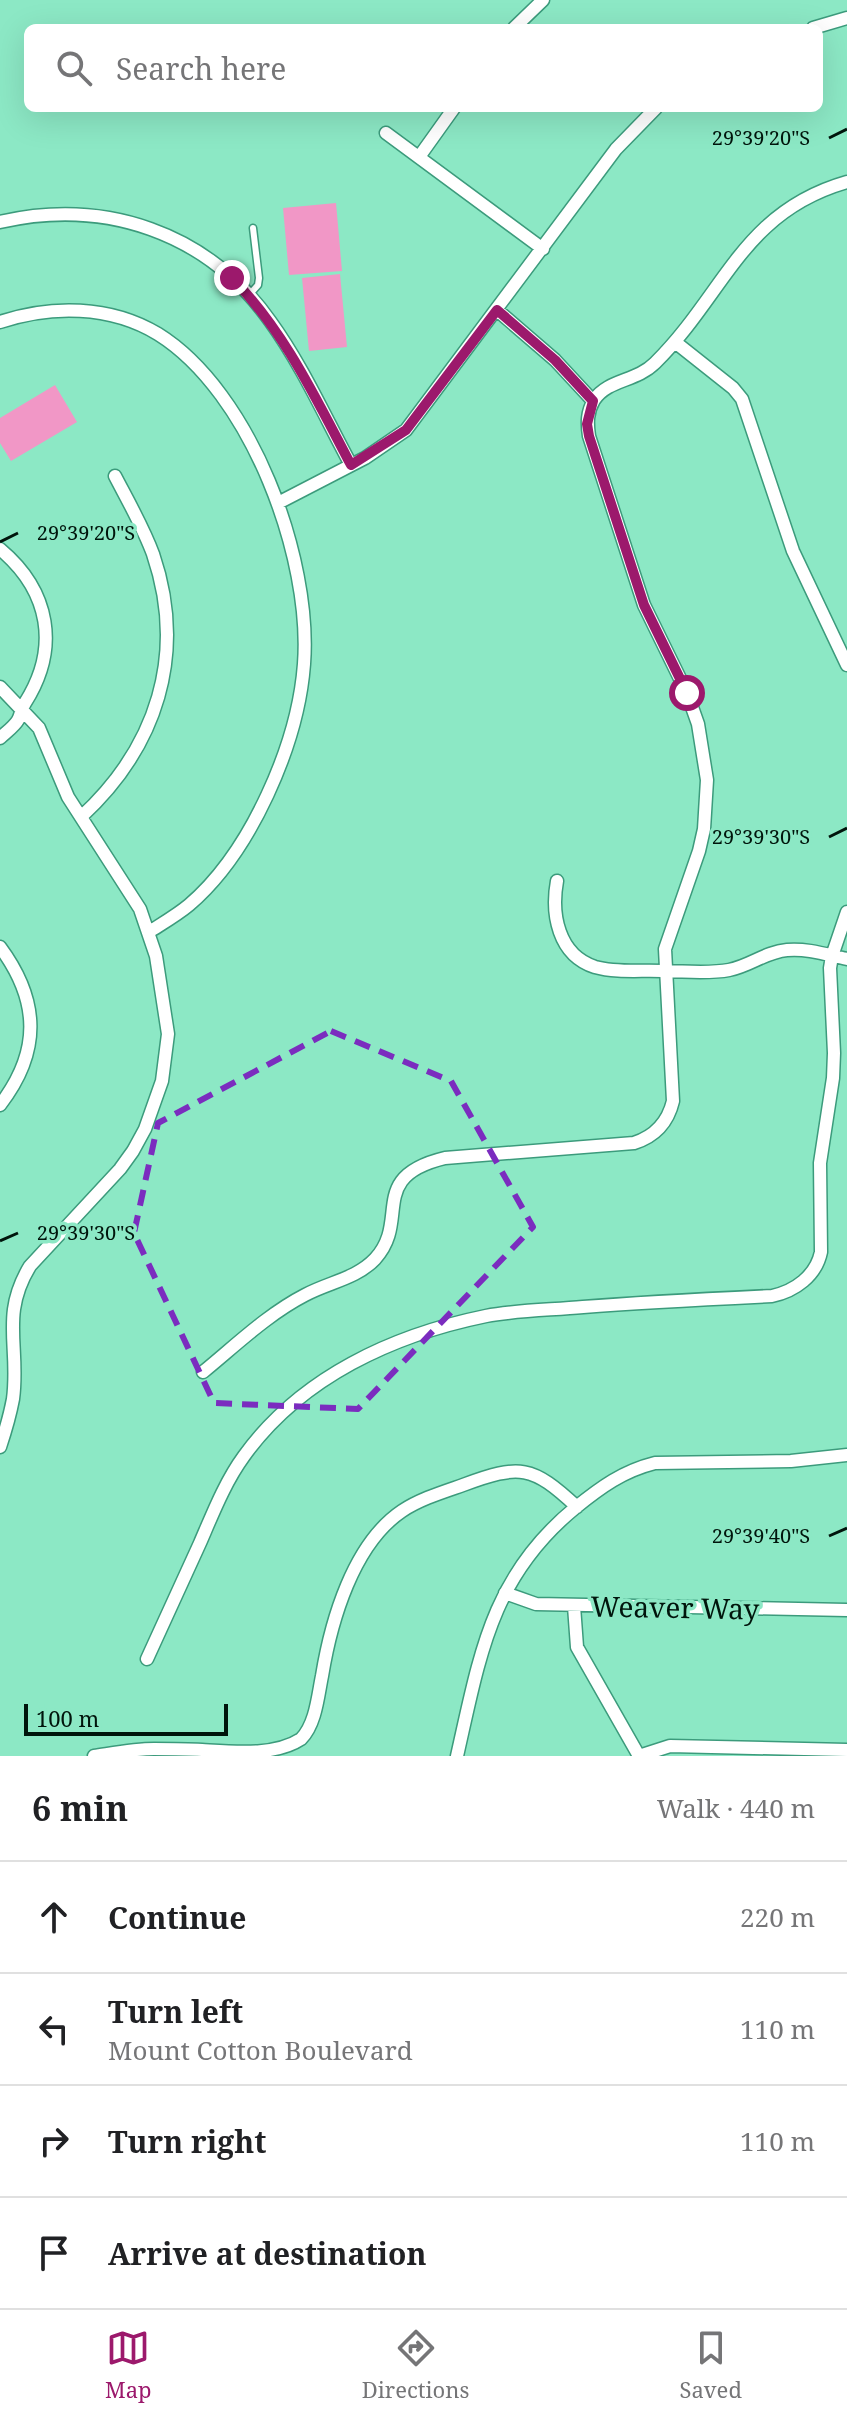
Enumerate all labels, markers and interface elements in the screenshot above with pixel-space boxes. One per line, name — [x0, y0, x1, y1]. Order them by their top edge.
search box — [24, 24, 823, 112]
icon: search — [52, 46, 96, 90]
text: Search here — [116, 48, 286, 89]
text: 29°39'20"S — [712, 124, 810, 151]
route end — [214, 260, 250, 296]
text: 29°39'20"S — [37, 519, 135, 546]
route start — [669, 675, 705, 711]
text: 29°39'30"S — [712, 823, 810, 850]
text: 29°39'30"S — [37, 1219, 135, 1246]
text: 29°39'40"S — [712, 1522, 810, 1549]
street label: Weaver Way — [590, 1587, 760, 1627]
scale bar — [24, 1700, 228, 1736]
text: 100 m — [36, 1703, 99, 1733]
text: 6 min — [32, 1785, 128, 1831]
text: Walk · 440 m — [657, 1790, 815, 1826]
icon: ahead — [32, 1895, 76, 1939]
text: Continue — [108, 1897, 246, 1938]
text: 220 m — [740, 1899, 815, 1935]
text: Turn left — [108, 1991, 243, 2032]
icon: left — [32, 2007, 76, 2051]
text: 110 m — [740, 2011, 815, 2047]
text: Mount Cotton Boulevard — [108, 2032, 413, 2068]
icon: right — [32, 2119, 76, 2163]
text: Turn right — [108, 2121, 266, 2162]
text: 110 m — [740, 2123, 815, 2159]
icon: arrive — [32, 2231, 76, 2275]
text: Arrive at destination — [108, 2233, 427, 2274]
tab: Map — [105, 2326, 152, 2404]
tab: Directions — [362, 2326, 469, 2404]
tab: Saved — [680, 2326, 742, 2404]

